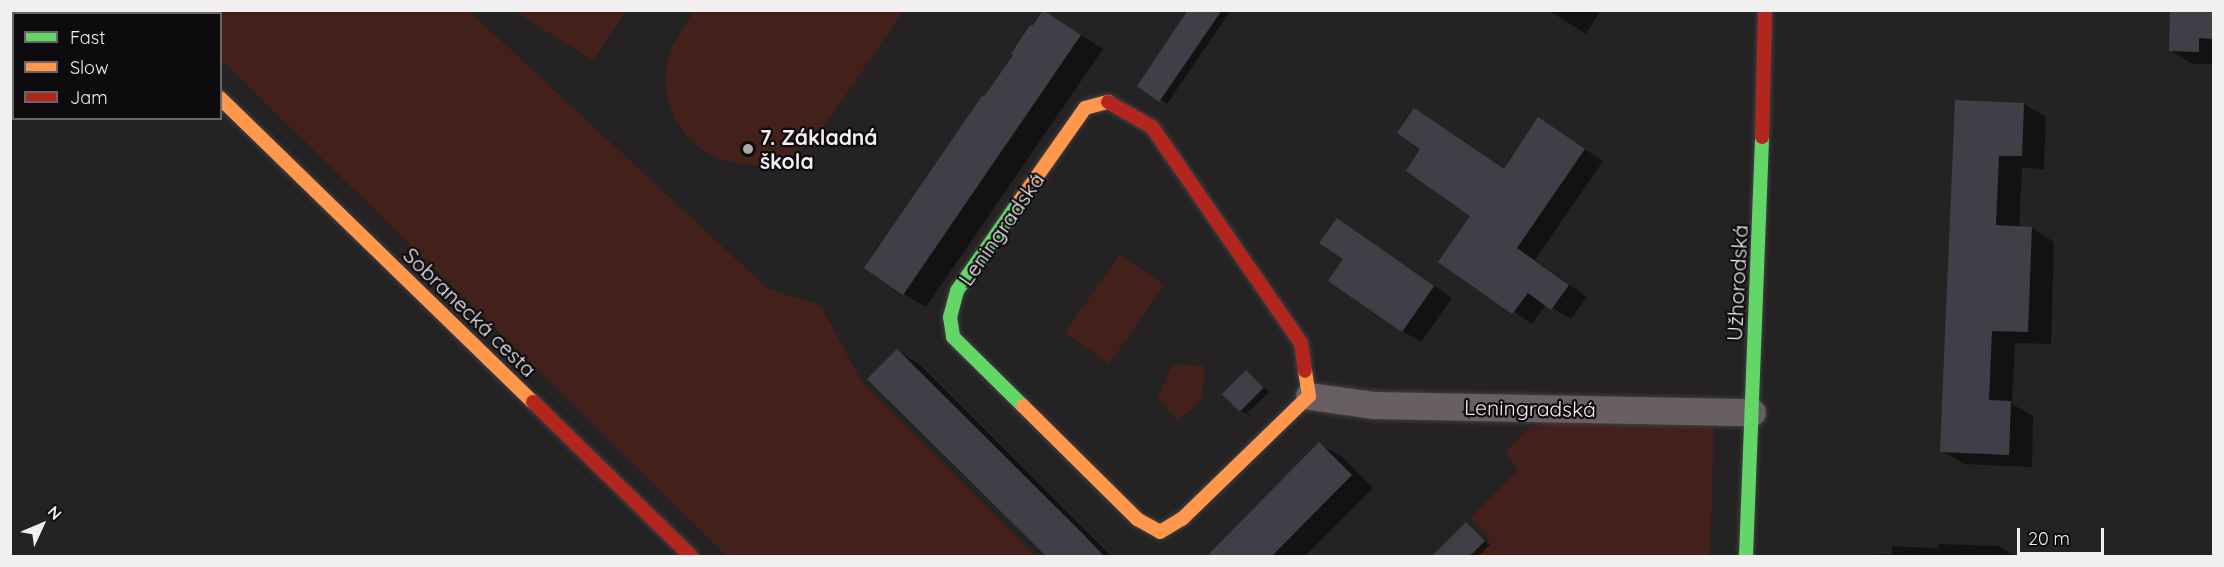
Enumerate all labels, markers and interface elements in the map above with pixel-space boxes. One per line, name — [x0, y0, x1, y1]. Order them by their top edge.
legend — [12, 12, 222, 120]
text: Fast — [70, 26, 105, 49]
text: Slow — [70, 56, 108, 79]
text: Jam — [70, 86, 108, 109]
place label: 7. Základná škola — [760, 124, 878, 174]
marker: 7. Základná škola — [741, 142, 755, 156]
street label: Leningradská — [953, 168, 1049, 290]
street label: Užhorodská — [1721, 224, 1753, 342]
street label: Sobranecká cesta — [398, 242, 542, 382]
street label: Leningradská — [1464, 394, 1596, 422]
north arrow — [12, 495, 72, 555]
text: N — [44, 501, 66, 524]
scale bar — [2020, 516, 2107, 554]
text: 20 m — [2028, 527, 2070, 550]

